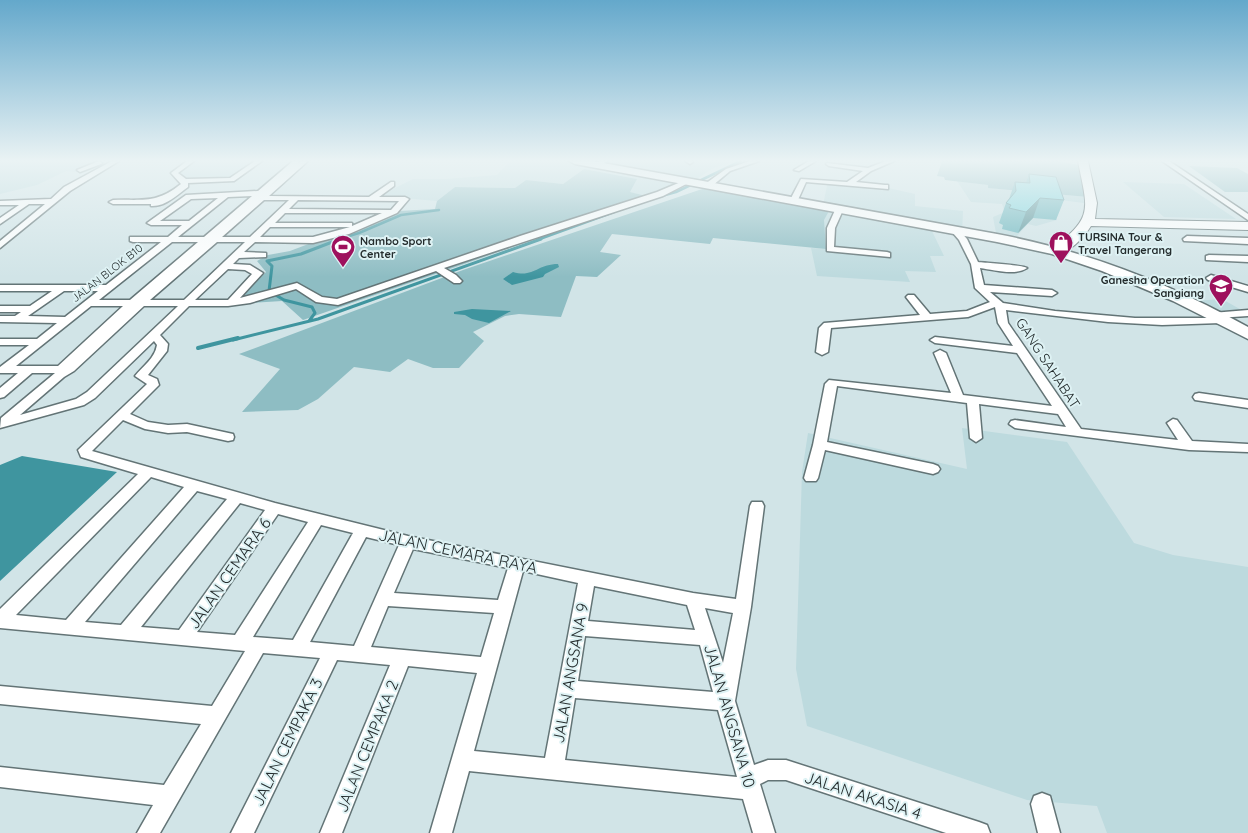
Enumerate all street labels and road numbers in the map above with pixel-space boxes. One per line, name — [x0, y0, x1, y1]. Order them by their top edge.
street label: JALAN BLOK B10 — [69, 241, 145, 305]
street label: GANG SAHABAT — [1012, 314, 1084, 412]
street label: JALAN CEMARA 6 — [183, 513, 275, 633]
street label: JALAN CEMARA RAYA — [377, 524, 539, 578]
street label: JALAN ANGSANA 9 — [548, 601, 592, 745]
street label: JALAN ANGSANA 10 — [700, 642, 760, 790]
street label: JALAN CEMPAKA 3 — [247, 675, 327, 809]
street label: JALAN CEMPAKA 2 — [331, 677, 403, 815]
street label: JALAN AKASIA 4 — [802, 767, 924, 823]

